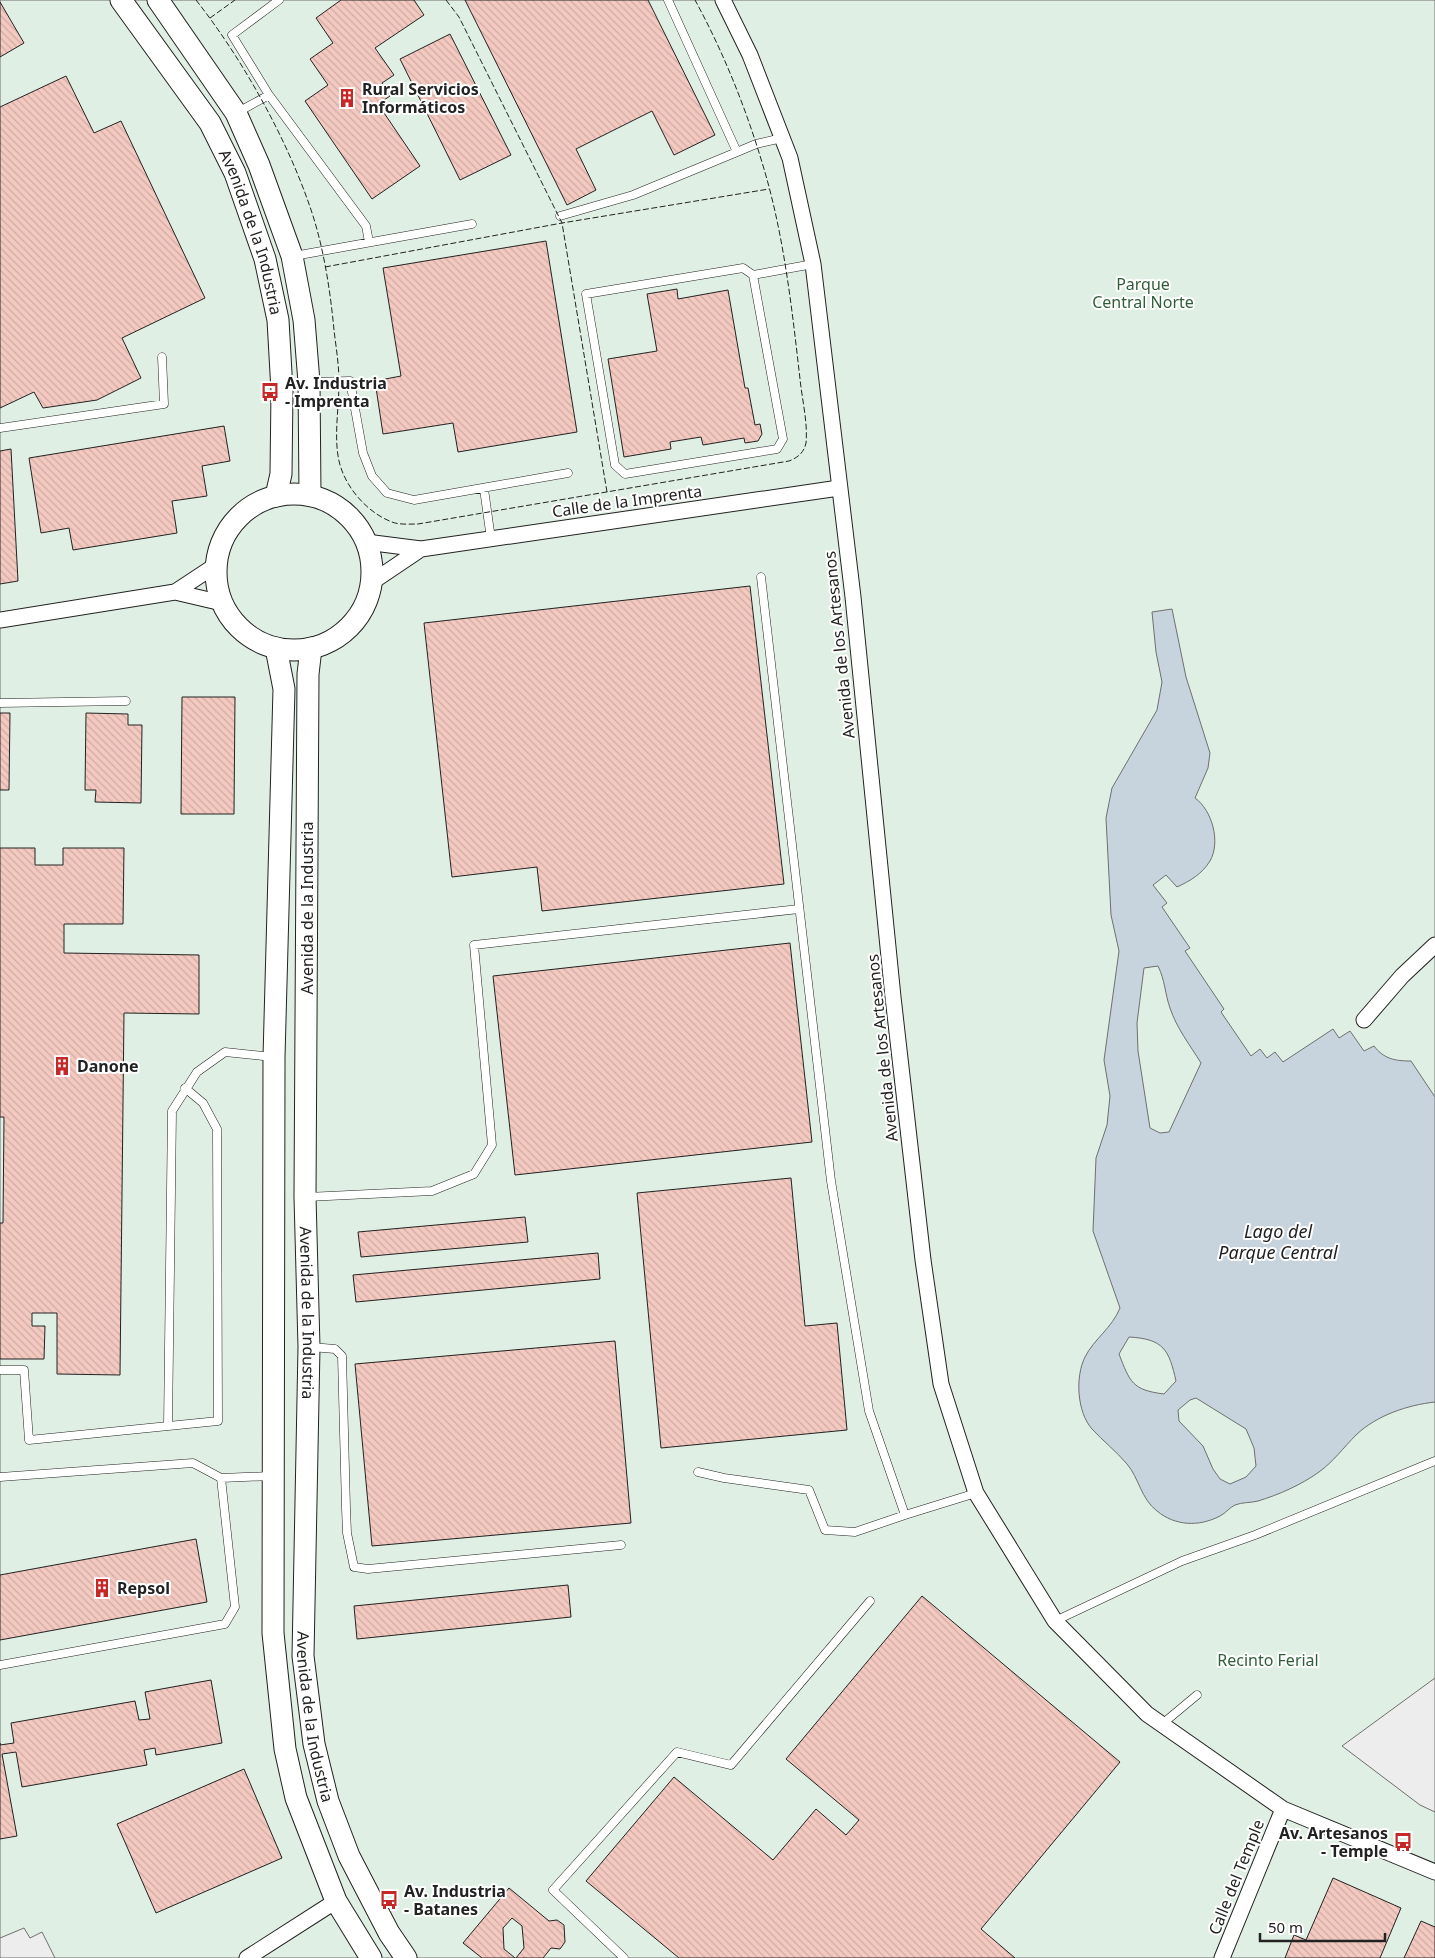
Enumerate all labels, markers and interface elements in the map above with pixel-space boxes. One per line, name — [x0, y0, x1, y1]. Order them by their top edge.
place label: Rural Servicios Informáticos — [362, 78, 479, 118]
building icon: Rural Servicios Informáticos — [336, 87, 358, 109]
street label: Avenida de la Industria — [214, 146, 288, 317]
park label: Parque Central Norte — [1092, 273, 1194, 313]
place label: Av. Industria - Imprenta — [285, 372, 387, 412]
bus stop icon: Av. Industria - Imprenta — [259, 381, 281, 403]
street label: Calle de la Imprenta — [551, 480, 703, 522]
street label: Avenida de los Artesanos — [818, 550, 860, 740]
street label: Avenida de la Industria — [296, 822, 318, 994]
street label: Avenida de los Artesanos — [861, 953, 903, 1143]
building icon: Danone — [51, 1055, 73, 1077]
place label: Danone — [77, 1055, 139, 1077]
water label: Lago del Parque Central — [1218, 1219, 1338, 1264]
street label: Avenida de la Industria — [295, 1226, 320, 1399]
building icon: Repsol — [91, 1577, 113, 1599]
place label: Repsol — [117, 1577, 170, 1599]
street label: Avenida de la Industria — [292, 1631, 339, 1804]
park label: Recinto Ferial — [1217, 1649, 1319, 1671]
street label: Calle del Temple — [1203, 1816, 1269, 1938]
place label: Av. Artesanos - Temple — [1279, 1822, 1388, 1862]
bus stop icon: Av. Artesanos - Temple — [1392, 1831, 1414, 1853]
place label: Av. Industria - Batanes — [404, 1880, 506, 1920]
bus stop icon: Av. Industria - Batanes — [378, 1889, 400, 1911]
scale bar — [1260, 1910, 1385, 1942]
text: 50 m — [1268, 1917, 1303, 1937]

